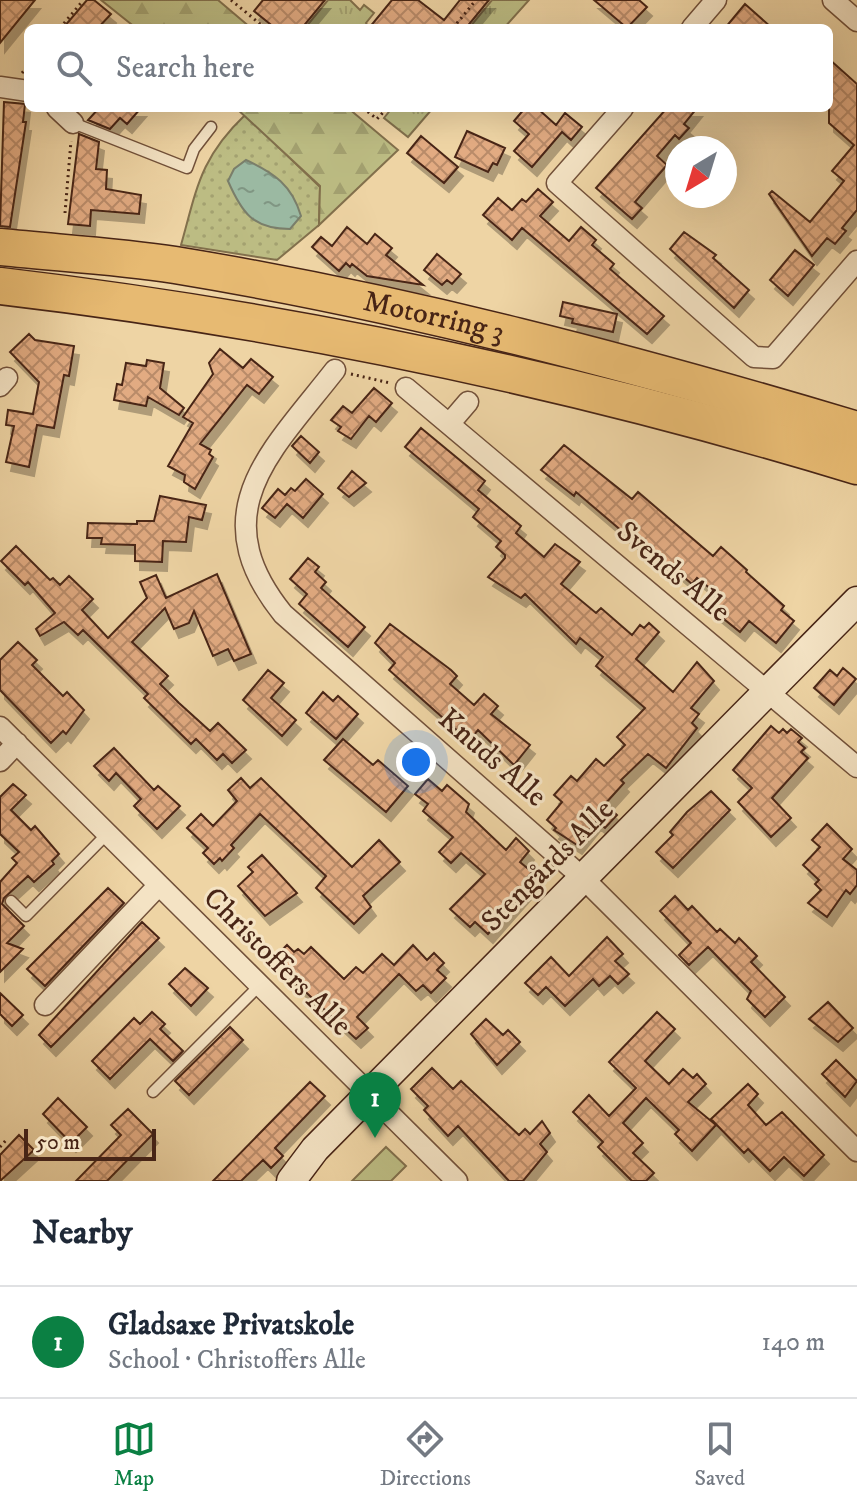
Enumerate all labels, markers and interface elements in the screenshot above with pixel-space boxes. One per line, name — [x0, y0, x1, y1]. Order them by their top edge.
search box — [24, 24, 833, 112]
icon: search — [52, 46, 96, 90]
text: Search here — [116, 50, 255, 87]
north arrow — [665, 136, 737, 208]
street label: Motorring 3 — [360, 283, 508, 351]
street label: Svends Alle — [608, 514, 738, 630]
street label: Knuds Alle — [430, 701, 554, 815]
your location — [396, 742, 436, 782]
street label: Stengårds Alle — [474, 792, 622, 940]
street label: Christoffers Alle — [195, 880, 359, 1044]
pin: 1 — [349, 1072, 401, 1138]
scale bar — [24, 1125, 156, 1161]
text: 50 m — [36, 1129, 80, 1156]
text: Nearby — [32, 1212, 133, 1254]
text: Gladsaxe Privatskole — [108, 1307, 354, 1344]
text: 1 — [53, 1326, 63, 1359]
text: 140 m — [761, 1326, 825, 1359]
text: School · Christoffers Alle — [108, 1344, 366, 1377]
tab: Map — [112, 1417, 156, 1492]
tab: Directions — [380, 1417, 471, 1492]
tab: Saved — [695, 1417, 745, 1492]

